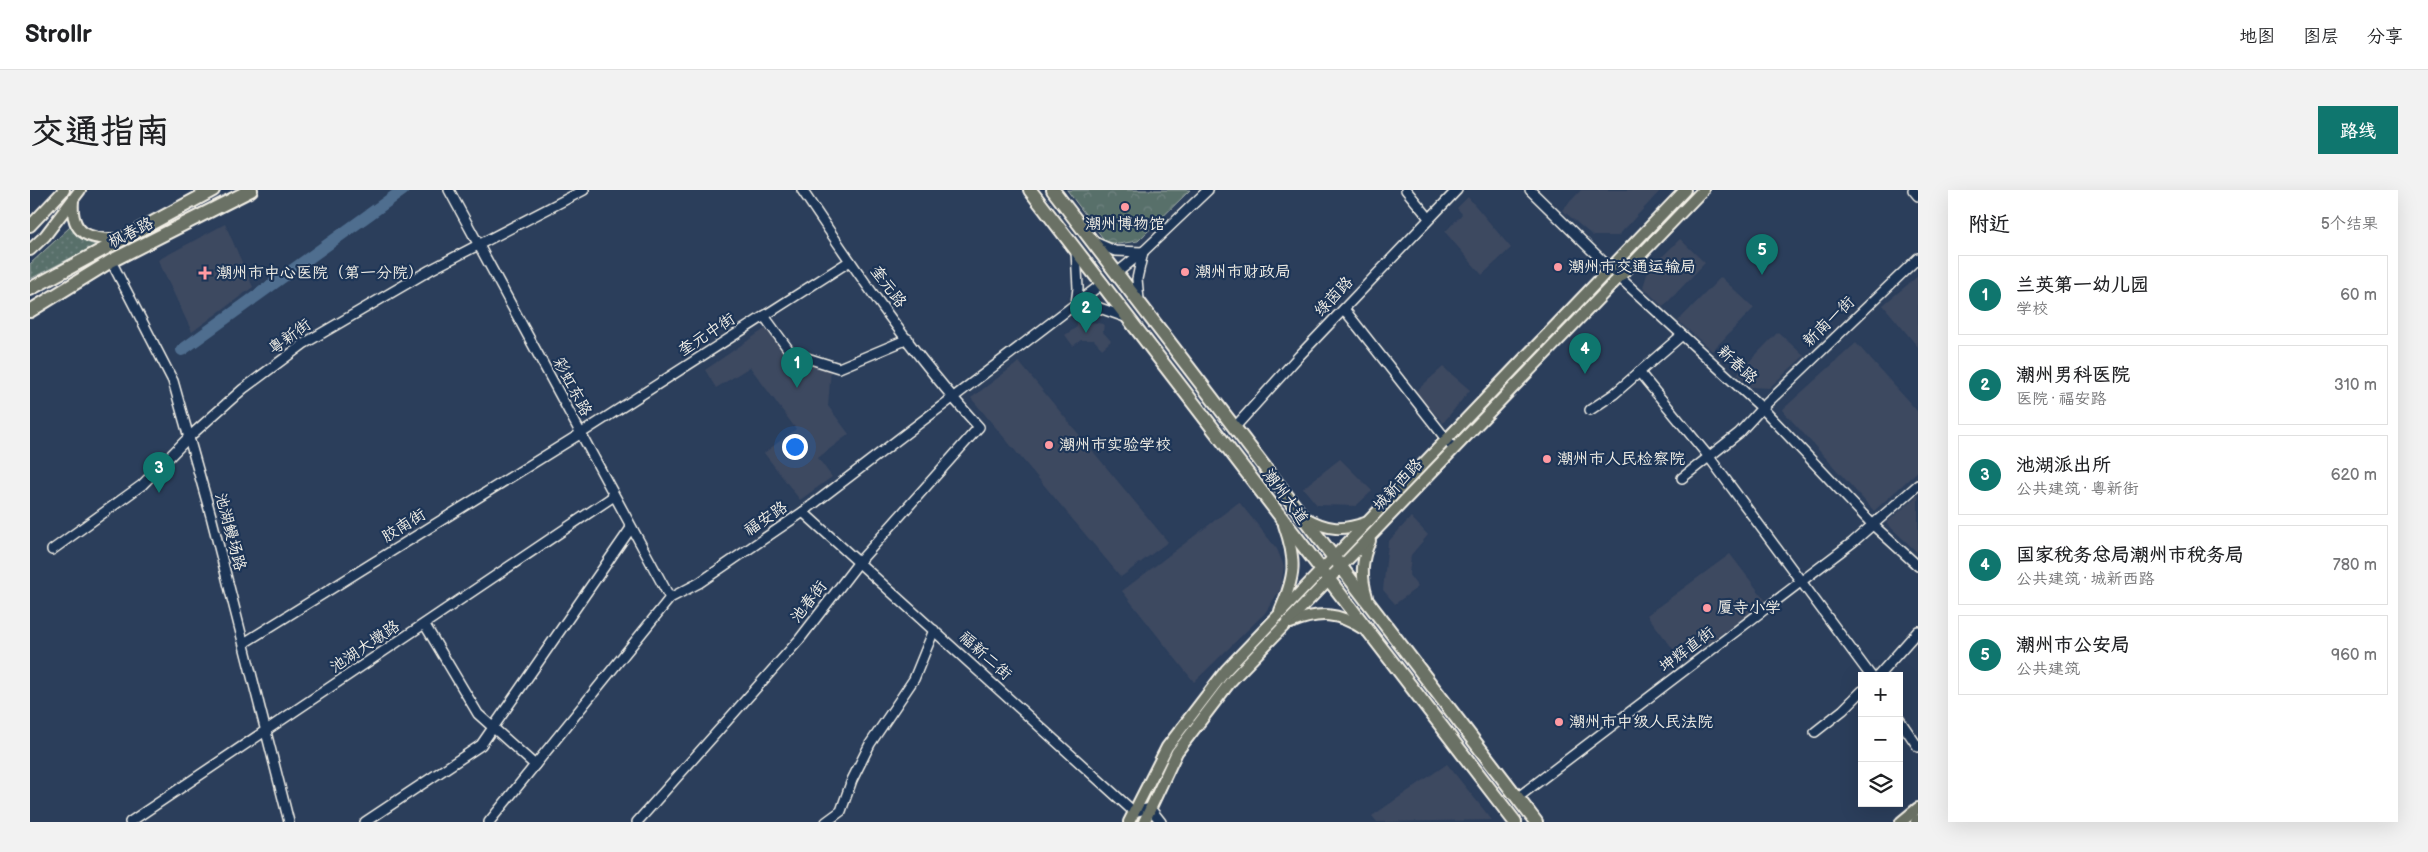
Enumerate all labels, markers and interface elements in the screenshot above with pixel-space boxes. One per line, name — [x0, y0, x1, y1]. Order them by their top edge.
text: Strollr — [25, 20, 92, 49]
text: 地图 — [2239, 26, 2275, 47]
text: 图层 — [2303, 26, 2339, 47]
text: 分享 — [2367, 26, 2403, 47]
button: 路线 — [2318, 106, 2398, 154]
text: 交通指南 — [30, 111, 170, 154]
marker: 潮州博物馆 — [1119, 201, 1131, 213]
text: 附近 — [1968, 212, 2010, 237]
street label: 枫春路 — [105, 214, 157, 252]
place label: 潮州博物馆 — [1085, 215, 1165, 234]
text: 5个结果 — [2321, 215, 2378, 234]
pin: 5 — [1746, 234, 1778, 275]
place label: 潮州市交通运输局 — [1568, 258, 1696, 277]
marker: 潮州市交通运输局 — [1552, 261, 1564, 273]
street label: 奎元路 — [866, 262, 910, 312]
place label: 潮州市财政局 — [1195, 263, 1291, 282]
place label: 潮州市中心医院（第一分院） — [216, 264, 424, 283]
marker: 潮州市中心医院（第一分院） — [198, 266, 212, 280]
marker: 潮州市财政局 — [1179, 266, 1191, 278]
street label: 绿茵路 — [1311, 273, 1357, 321]
text: 兰英第一幼儿园 — [2016, 274, 2149, 297]
text: 1 — [1982, 286, 1988, 305]
text: 60 m — [2340, 286, 2377, 305]
pin: 2 — [1070, 292, 1102, 333]
street label: 新南一街 — [1799, 293, 1859, 351]
text: 学校 — [2016, 300, 2048, 319]
street label: 奎元中街 — [675, 310, 739, 360]
street label: 粤新街 — [265, 315, 315, 359]
pin: 4 — [1569, 333, 1601, 374]
street label: 新春路 — [1713, 342, 1761, 388]
pin: 1 — [781, 347, 813, 388]
street label: 彩虹东路 — [549, 354, 595, 420]
text: 潮州男科医院 — [2016, 364, 2130, 387]
text: 2 — [1980, 376, 1990, 395]
text: 310 m — [2334, 376, 2377, 395]
text: 医院 · 福安路 — [2016, 390, 2106, 409]
your location — [782, 434, 808, 460]
place label: 潮州市实验学校 — [1059, 436, 1171, 455]
marker: 潮州市实验学校 — [1043, 439, 1055, 451]
place label: 潮州市人民检察院 — [1557, 450, 1685, 469]
pin: 3 — [143, 452, 175, 493]
marker: 潮州市人民检察院 — [1541, 453, 1553, 465]
text: 池湖派出所 — [2016, 454, 2111, 477]
street label: 城新西路 — [1369, 455, 1427, 515]
street label: 潮州大道 — [1258, 466, 1312, 528]
text: 3 — [1980, 466, 1990, 485]
text: 620 m — [2331, 466, 2377, 485]
text: 公共建筑 · 粤新街 — [2016, 480, 2138, 499]
street label: 池湖鳗场路 — [210, 491, 250, 573]
street label: 福安路 — [741, 498, 791, 540]
street label: 胶南街 — [379, 505, 429, 547]
text: 国家税务总局潮州市税务局 — [2016, 544, 2244, 567]
text: 4 — [1980, 556, 1990, 575]
text: 780 m — [2333, 556, 2377, 575]
text: 公共建筑 · 城新西路 — [2016, 570, 2154, 589]
street label: 池春街 — [787, 577, 831, 627]
place label: 厦寺小学 — [1717, 599, 1781, 618]
marker: 厦寺小学 — [1701, 602, 1713, 614]
street label: 池湖大墩路 — [327, 617, 403, 677]
street label: 坤辉直街 — [1656, 623, 1718, 677]
street label: 福新二街 — [955, 628, 1015, 684]
text: 潮州市公安局 — [2016, 634, 2130, 657]
text: 5 — [1980, 646, 1990, 665]
text: 960 m — [2331, 646, 2377, 665]
text: 公共建筑 — [2016, 660, 2080, 679]
map controls — [1858, 672, 1903, 807]
button: + — [1858, 672, 1903, 717]
place label: 潮州市中级人民法院 — [1569, 713, 1713, 732]
marker: 潮州市中级人民法院 — [1553, 716, 1565, 728]
button: − — [1858, 717, 1903, 762]
button: layers — [1858, 762, 1903, 807]

